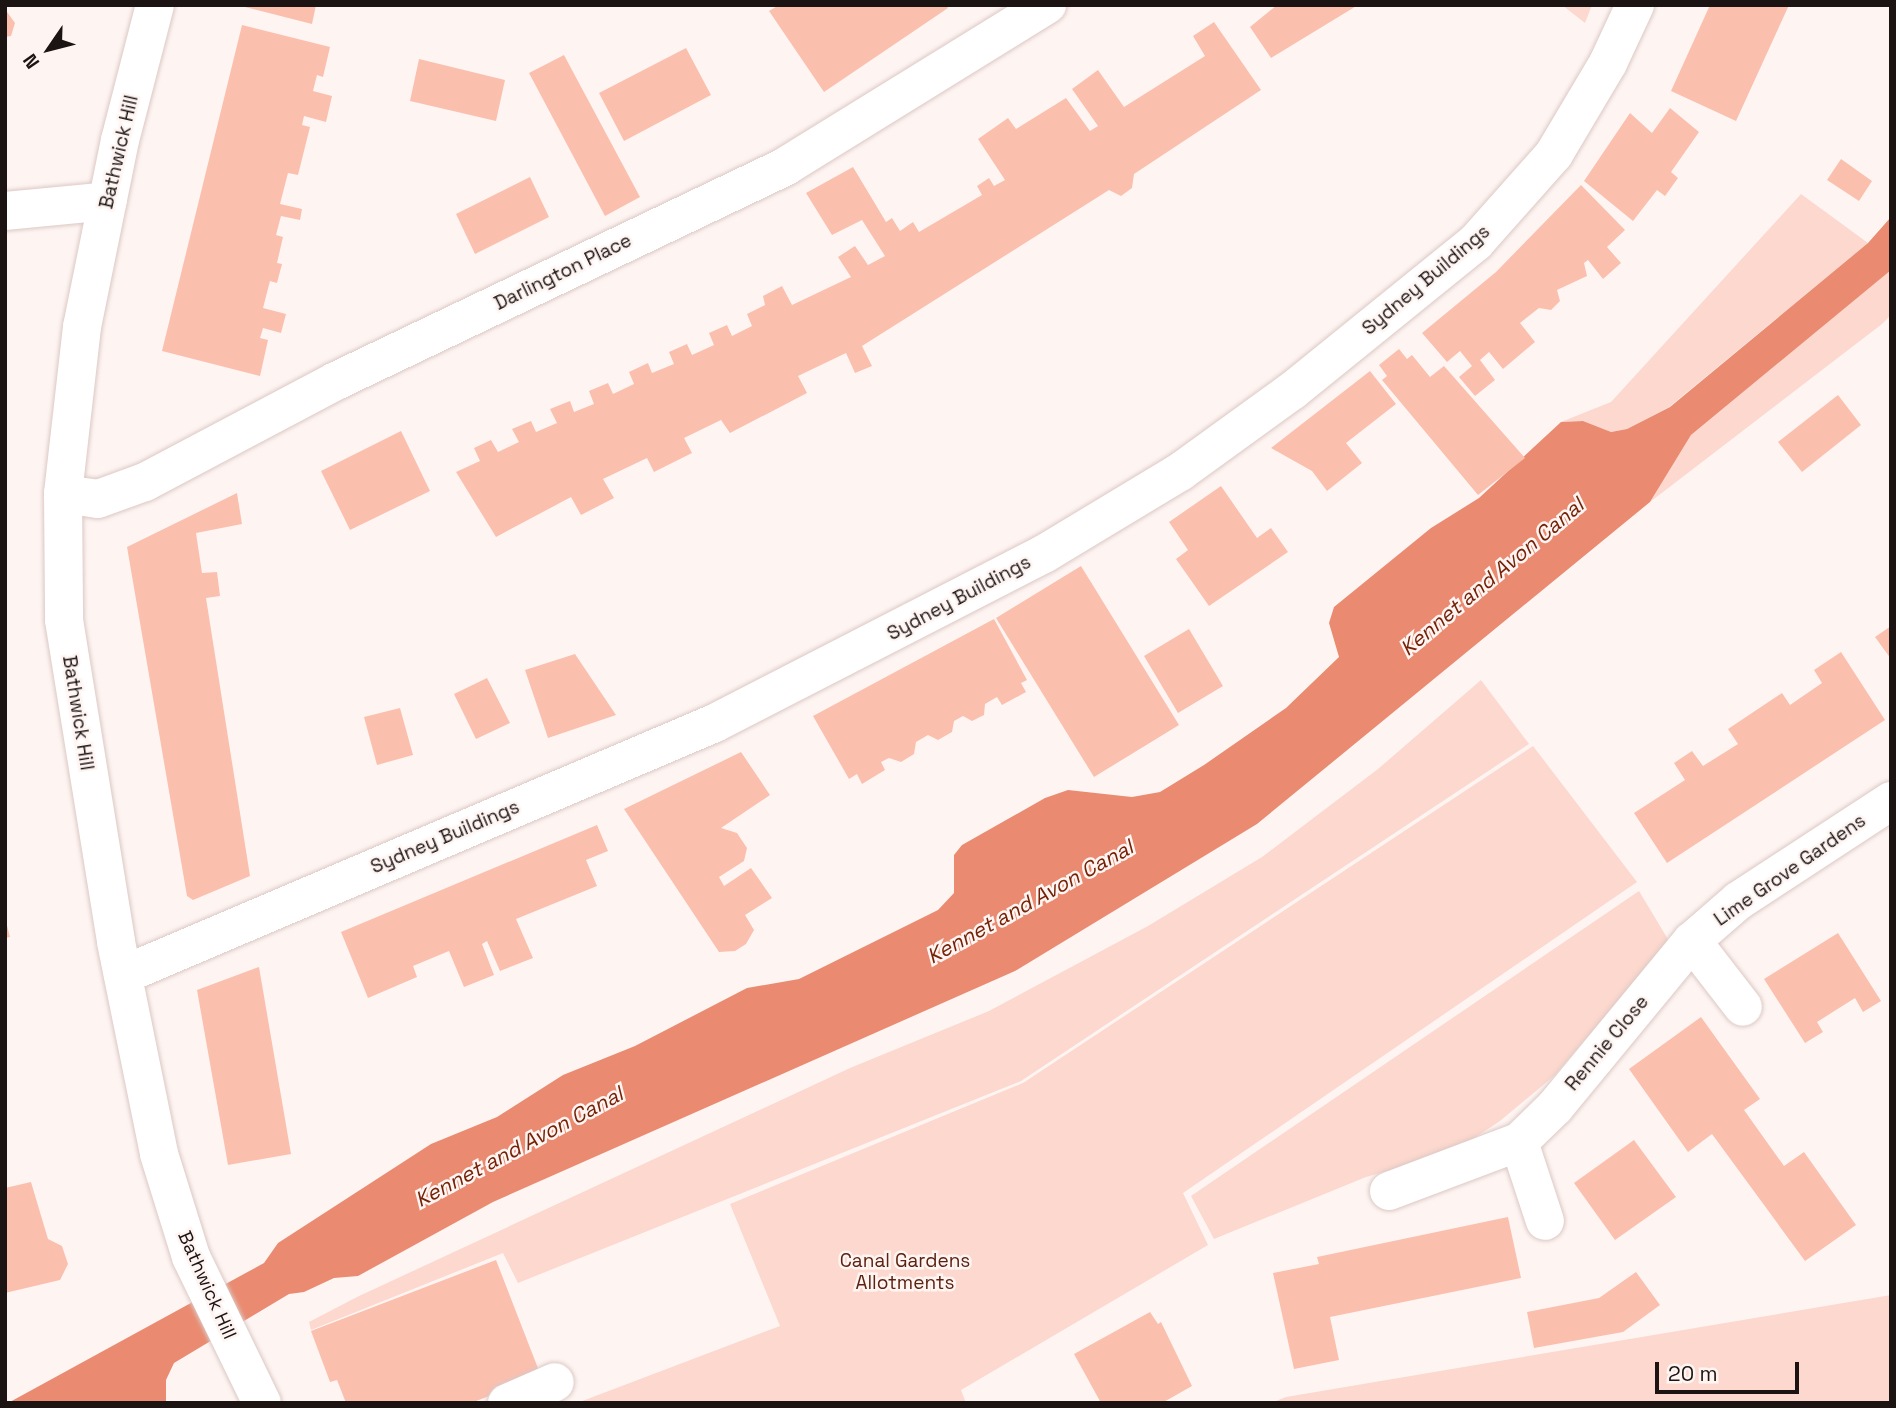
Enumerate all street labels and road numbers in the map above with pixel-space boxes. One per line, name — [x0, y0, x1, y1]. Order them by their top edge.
street label: Bathwick Hill — [95, 93, 143, 211]
street label: Sydney Buildings — [1358, 220, 1494, 340]
street label: Darlington Place — [491, 229, 635, 315]
street label: Sydney Buildings — [883, 551, 1035, 645]
street label: Bathwick Hill — [58, 654, 98, 772]
street label: Sydney Buildings — [367, 795, 523, 879]
street label: Lime Grove Gardens — [1710, 809, 1870, 931]
street label: Rennie Close — [1561, 991, 1653, 1095]
street label: Bathwick Hill — [173, 1227, 241, 1343]

